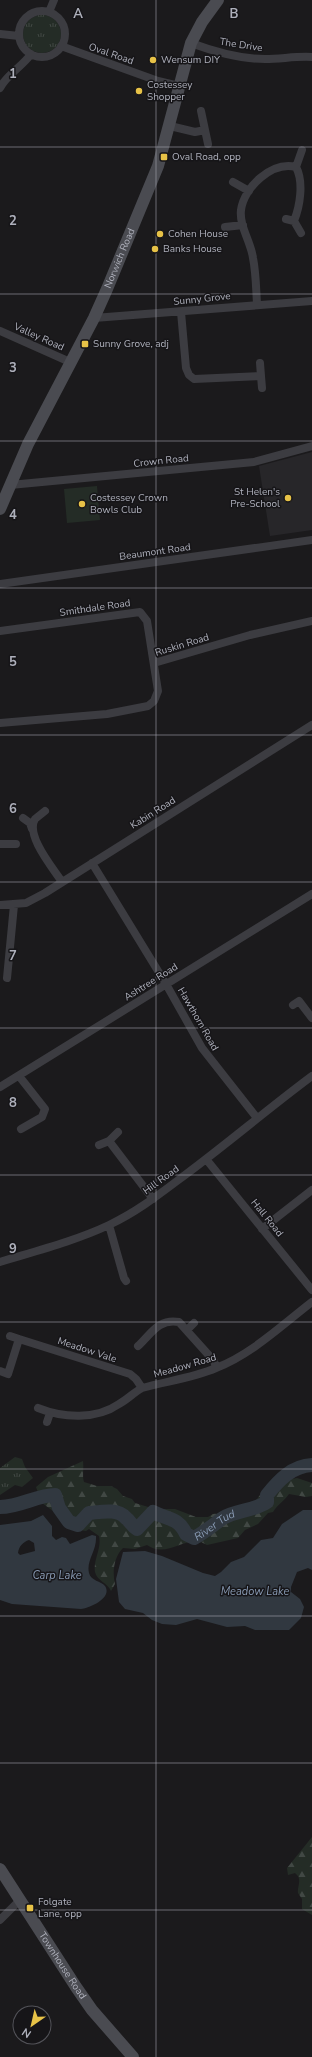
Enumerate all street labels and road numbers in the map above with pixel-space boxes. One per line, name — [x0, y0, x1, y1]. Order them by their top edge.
street label: The Drive — [219, 35, 263, 55]
street label: Oval Road — [87, 40, 136, 68]
street label: Norwich Road — [101, 226, 138, 290]
street label: Sunny Grove — [173, 289, 231, 309]
street label: Valley Road — [11, 319, 67, 354]
street label: Crown Road — [133, 451, 190, 471]
street label: Beaumont Road — [118, 540, 192, 564]
street label: Smithdale Road — [59, 596, 131, 620]
street label: Ruskin Road — [153, 630, 211, 660]
street label: Kabin Road — [128, 793, 179, 833]
street label: Ashtree Road — [121, 960, 181, 1004]
street label: Hawthorn Road — [174, 985, 222, 1053]
street label: Hill Road — [140, 1162, 182, 1198]
street label: Hall Road — [248, 1196, 287, 1240]
street label: Meadow Vale — [56, 1334, 118, 1366]
street label: Meadow Road — [152, 1350, 218, 1382]
street label: Townhouse Road — [35, 1929, 90, 2002]

